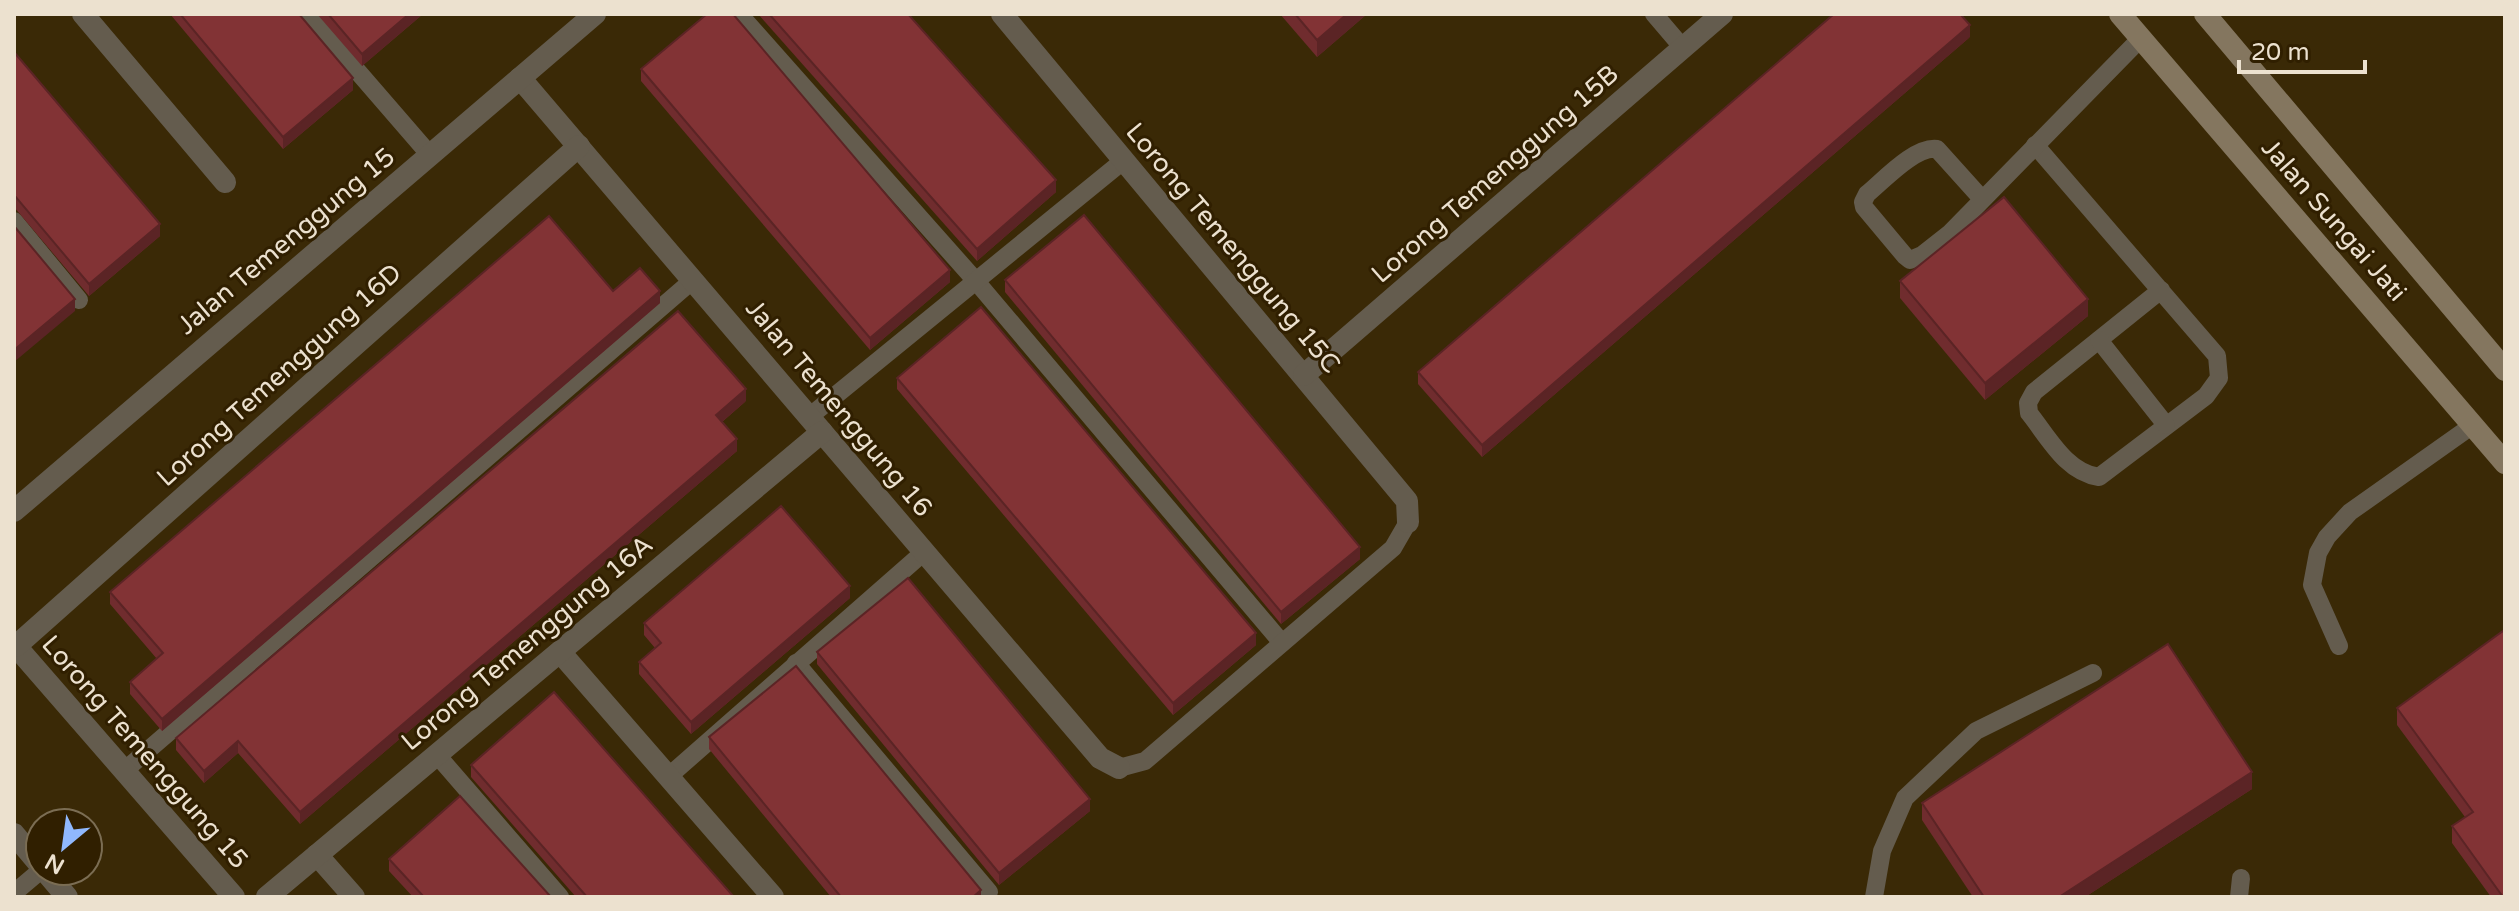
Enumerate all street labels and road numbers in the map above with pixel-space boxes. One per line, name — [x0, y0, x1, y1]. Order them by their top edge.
street label: Lorong Temenggung 15B — [1365, 58, 1625, 290]
street label: Lorong Temenggung 15C — [1119, 117, 1347, 379]
street label: Jalan Sungai Jati — [2255, 132, 2413, 308]
street label: Jalan Temenggung 15 — [171, 141, 401, 341]
street label: Lorong Temenggung 16D — [150, 257, 408, 493]
street label: Jalan Temenggung 16 — [739, 293, 939, 523]
street label: Lorong Temenggung 16A — [395, 529, 659, 757]
street label: Lorong Temenggung 15 — [35, 629, 255, 875]

